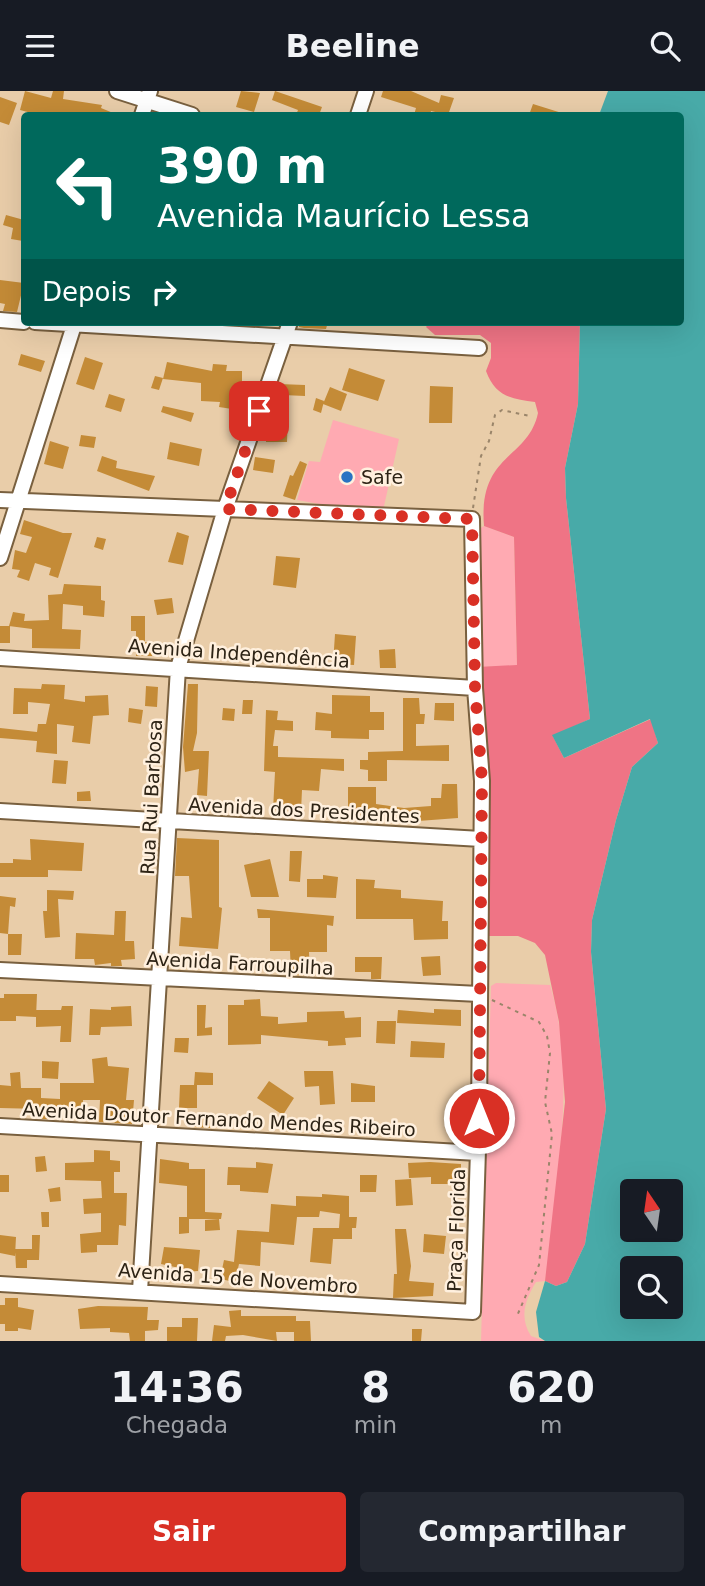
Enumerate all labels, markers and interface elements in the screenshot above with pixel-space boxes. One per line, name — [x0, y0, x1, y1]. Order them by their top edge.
icon: menu — [21, 27, 59, 65]
text: Beeline — [285, 27, 420, 65]
icon: search — [646, 27, 684, 65]
text: 390 m — [157, 138, 327, 195]
icon: left — [42, 140, 133, 231]
text: Avenida Maurício Lessa — [157, 197, 531, 235]
icon: right — [145, 273, 183, 311]
text: Depois — [42, 277, 131, 307]
pin — [229, 381, 289, 441]
icon: arrive — [240, 392, 278, 430]
place label: Safe — [361, 466, 403, 488]
marker: Safe — [339, 469, 355, 485]
street label: Avenida Independência — [127, 634, 351, 672]
street label: Rua Rui Barbosa — [136, 719, 166, 875]
street label: Avenida dos Presidentes — [188, 793, 420, 827]
street label: Avenida Farroupilha — [146, 947, 334, 979]
position arrow — [442, 1081, 516, 1155]
street label: Avenida Doutor Fernando Mendes Ribeiro — [22, 1098, 416, 1140]
street label: Praça Florida — [443, 1168, 469, 1292]
north arrow — [620, 1179, 682, 1243]
map controls — [620, 1179, 683, 1319]
button: search — [620, 1256, 683, 1319]
street label: Avenida 15 de Novembro — [117, 1259, 359, 1297]
text: 14:36 — [110, 1363, 244, 1412]
text: 8 — [361, 1363, 390, 1412]
text: 620 — [507, 1363, 595, 1412]
text: Chegada — [126, 1412, 228, 1438]
text: min — [354, 1412, 397, 1438]
text: m — [540, 1412, 562, 1438]
button: Sair — [21, 1492, 346, 1572]
button: Compartilhar — [360, 1492, 684, 1572]

